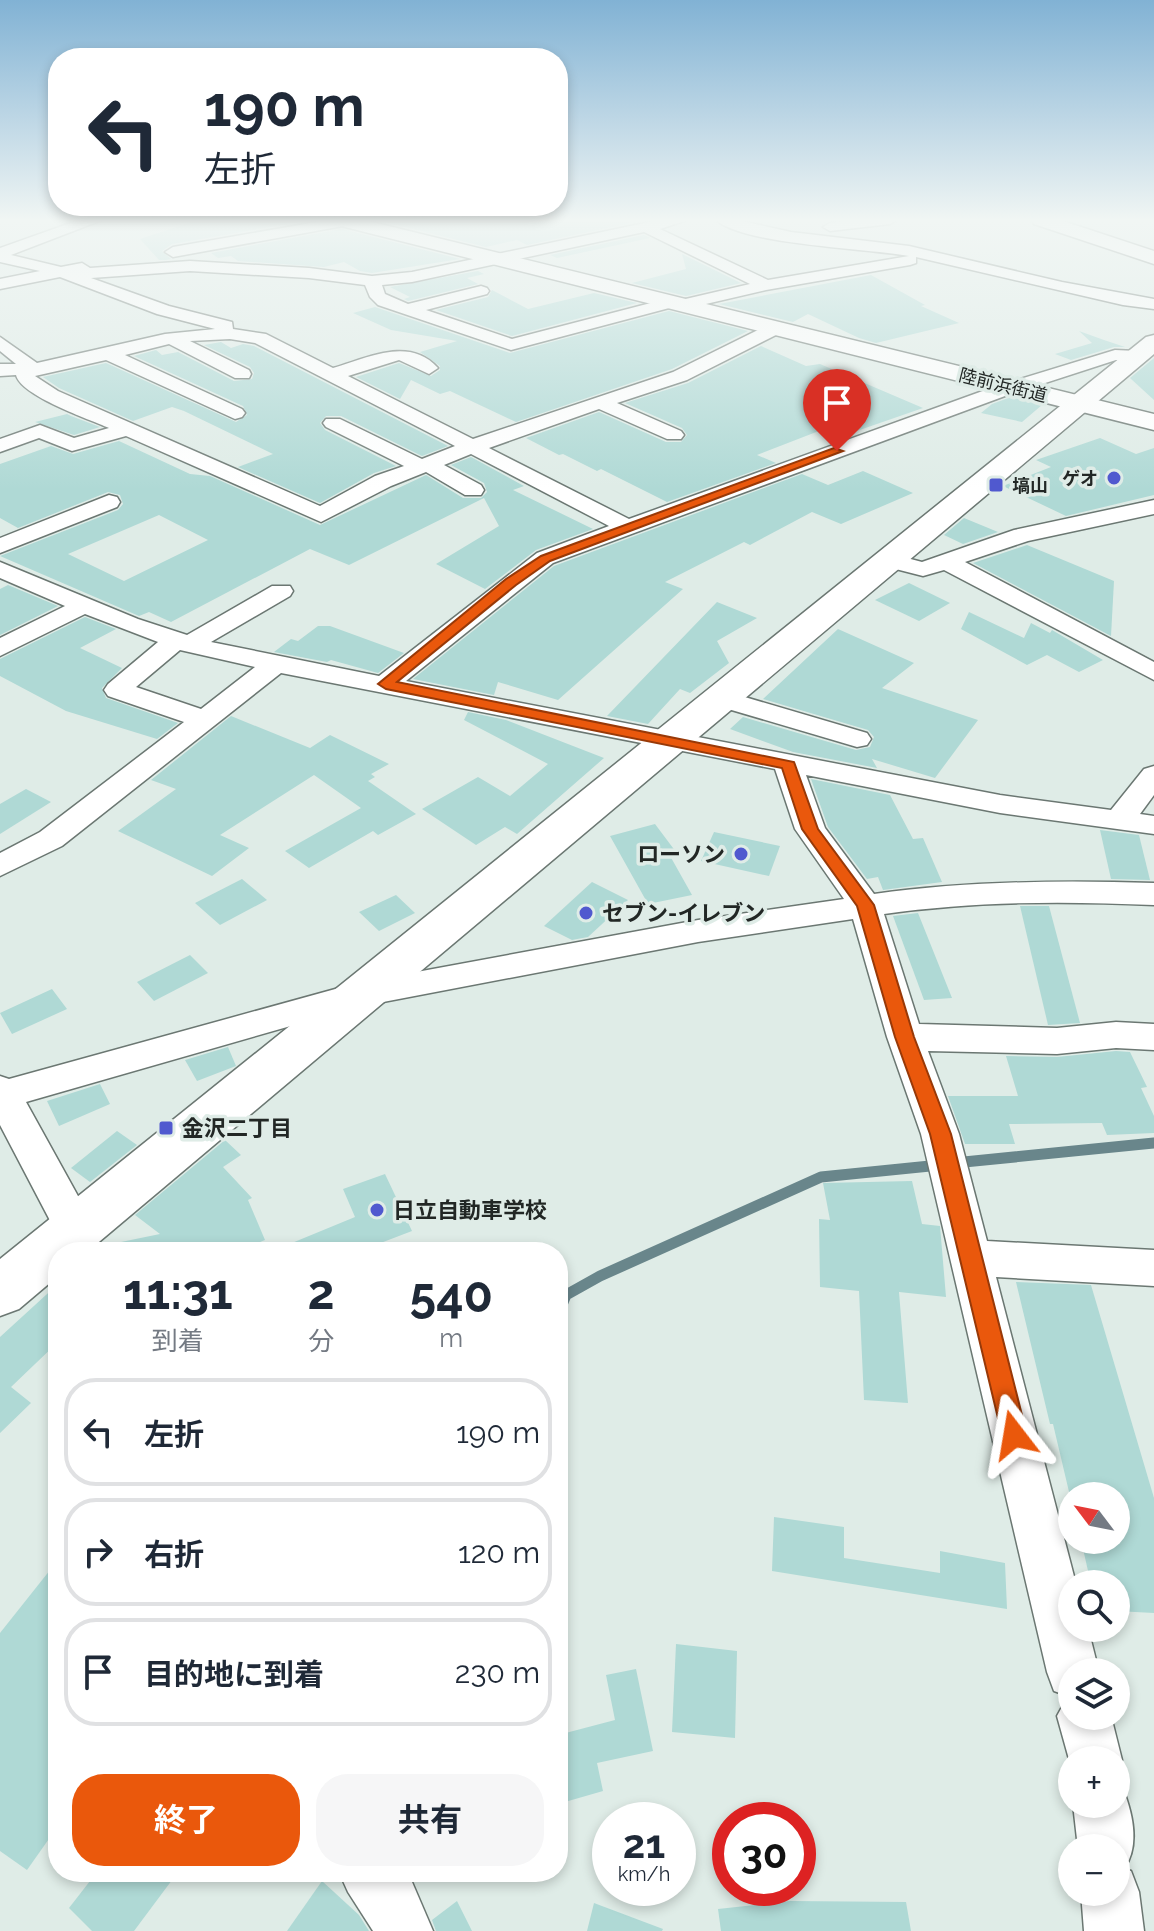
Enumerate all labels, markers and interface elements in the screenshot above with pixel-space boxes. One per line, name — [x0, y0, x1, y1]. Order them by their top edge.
text: 190 m — [204, 73, 365, 139]
icon: left — [72, 80, 176, 184]
text: 左折 — [204, 148, 276, 190]
street label: 陸前浜街道 — [957, 364, 1049, 406]
pin — [803, 369, 871, 451]
icon: arrive — [815, 381, 859, 425]
place label: ゲオ — [1062, 468, 1098, 489]
marker: ゲオ — [1105, 469, 1123, 487]
place label: 塙山 — [1012, 475, 1048, 496]
marker: 塙山 — [987, 476, 1005, 494]
place label: ローソン — [637, 841, 725, 867]
marker: ローソン — [732, 845, 750, 863]
place label: セブン-イレブン — [602, 900, 765, 926]
marker: セブン-イレブン — [577, 904, 595, 922]
place label: 金沢二丁目 — [182, 1115, 292, 1141]
marker: 金沢二丁目 — [157, 1119, 175, 1137]
place label: 日立自動車学校 — [393, 1197, 547, 1223]
marker: 日立自動車学校 — [368, 1201, 386, 1219]
text: 11:31 — [123, 1264, 233, 1320]
text: 2 — [308, 1264, 335, 1320]
text: 540 — [410, 1267, 493, 1323]
text: m — [439, 1323, 463, 1353]
text: 到着 — [152, 1326, 204, 1356]
text: 分 — [308, 1326, 334, 1356]
position arrow — [972, 1393, 1056, 1477]
icon: left — [76, 1410, 120, 1454]
text: 190 m — [456, 1415, 540, 1450]
text: 左折 — [144, 1417, 204, 1452]
north arrow — [1058, 1482, 1130, 1554]
map controls — [1058, 1482, 1130, 1906]
icon: right — [76, 1530, 120, 1574]
text: 120 m — [458, 1535, 540, 1570]
text: 右折 — [144, 1537, 204, 1572]
button: search — [1058, 1570, 1130, 1642]
icon: arrive — [76, 1650, 120, 1694]
text: 230 m — [455, 1655, 540, 1690]
text: 目的地に到着 — [144, 1657, 324, 1692]
button: layers — [1058, 1658, 1130, 1730]
button: + — [1058, 1746, 1130, 1818]
button: 終了 — [72, 1774, 300, 1866]
button: 共有 — [316, 1774, 544, 1866]
speed limit sign: 30 — [712, 1802, 816, 1906]
text: 21 — [623, 1820, 665, 1867]
button: − — [1058, 1834, 1130, 1906]
text: km/h — [618, 1862, 670, 1886]

